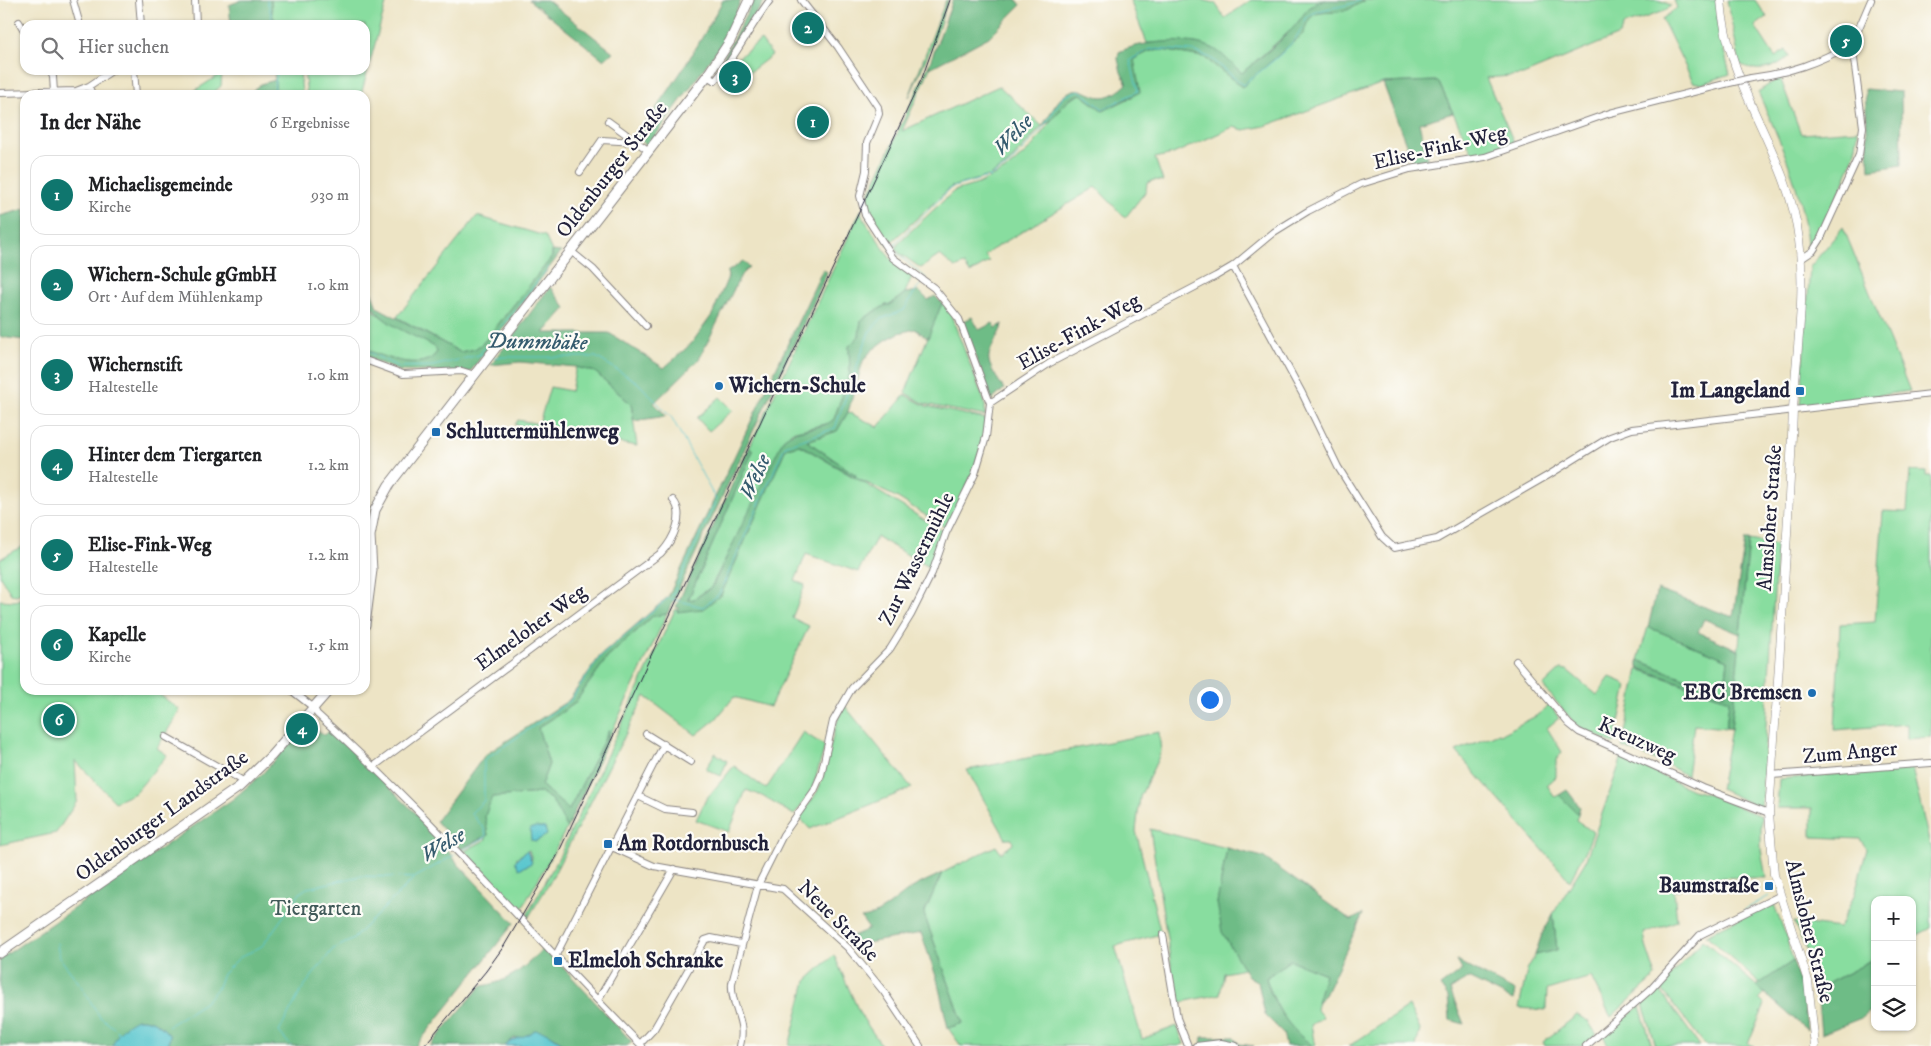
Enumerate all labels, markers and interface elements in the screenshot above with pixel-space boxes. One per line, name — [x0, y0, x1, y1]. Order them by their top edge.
pin: 2 — [792, 9, 824, 47]
search box — [20, 20, 370, 75]
pin: 5 — [1830, 22, 1862, 60]
icon: search — [38, 34, 66, 62]
text: Hier suchen — [78, 36, 169, 59]
pin: 3 — [719, 58, 751, 96]
street label: Oldenburger Straße — [551, 96, 674, 243]
pin: 1 — [797, 103, 829, 141]
water label: Welse — [987, 108, 1039, 161]
text: In der Nähe — [40, 110, 141, 136]
text: 6 Ergebnisse — [269, 113, 350, 133]
street label: Elise-Fink-Weg — [1371, 120, 1510, 176]
text: Michaelisgemeinde — [88, 174, 233, 197]
text: 1 — [54, 185, 60, 205]
text: 930 m — [311, 185, 349, 205]
text: Kirche — [88, 197, 131, 217]
text: Wichern-Schule gGmbH — [88, 264, 277, 287]
text: 2 — [53, 275, 61, 295]
text: 1.0 km — [307, 275, 349, 295]
text: Ort · Auf dem Mühlenkamp — [88, 287, 263, 307]
street label: Elise-Fink-Weg — [1013, 287, 1146, 376]
water label: Dummbäke — [487, 328, 588, 356]
text: Wichernstift — [88, 354, 183, 377]
text: 3 — [54, 365, 60, 385]
text: 1.0 km — [307, 365, 349, 385]
place label: Wichern-Schule — [728, 373, 866, 399]
text: Haltestelle — [88, 377, 158, 397]
place label: Im Langeland — [1671, 378, 1791, 404]
marker: Wichern-Schule — [713, 380, 725, 392]
marker: Im Langeland — [1794, 385, 1806, 397]
place label: Schluttermühlenweg — [446, 419, 619, 445]
marker: Schluttermühlenweg — [430, 426, 442, 438]
text: Hinter dem Tiergarten — [88, 444, 262, 467]
street label: Almsloher Straße — [1752, 444, 1788, 592]
water label: Welse — [733, 450, 777, 504]
text: 4 — [52, 455, 62, 475]
text: 1.2 km — [308, 455, 349, 475]
text: Haltestelle — [88, 467, 158, 487]
street label: Zur Wassermühle — [873, 488, 961, 630]
text: Elise-Fink-Weg — [88, 534, 211, 557]
text: 5 — [53, 545, 61, 565]
text: 1.2 km — [308, 545, 349, 565]
text: Haltestelle — [88, 557, 158, 577]
street label: Elmeloher Weg — [470, 579, 592, 677]
text: Kapelle — [88, 624, 146, 647]
text: 6 — [53, 635, 61, 655]
text: 1.5 km — [308, 635, 349, 655]
text: Kirche — [88, 647, 131, 667]
place label: EBC Bremsen — [1683, 680, 1803, 706]
your location — [1197, 687, 1223, 713]
marker: EBC Bremsen — [1806, 687, 1818, 699]
pin: 6 — [43, 701, 75, 739]
pin: 4 — [286, 710, 318, 748]
street label: Kreuzweg — [1594, 711, 1681, 769]
street label: Zum Anger — [1802, 736, 1899, 770]
street label: Oldenburger Landstraße — [70, 744, 254, 887]
water label: Welse — [416, 821, 471, 868]
place label: Am Rotdornbusch — [617, 831, 770, 857]
marker: Am Rotdornbusch — [602, 838, 614, 850]
street label: Almsloher Straße — [1779, 857, 1839, 1006]
place label: Baumstraße — [1659, 873, 1759, 899]
street label: Neue Straße — [792, 875, 884, 967]
marker: Baumstraße — [1763, 880, 1775, 892]
park label: Tiergarten — [270, 896, 362, 922]
map controls — [1871, 896, 1916, 1031]
button: + — [1871, 896, 1916, 941]
button: − — [1871, 941, 1916, 986]
place label: Elmeloh Schranke — [568, 948, 723, 974]
marker: Elmeloh Schranke — [552, 955, 564, 967]
button: layers — [1871, 986, 1916, 1031]

